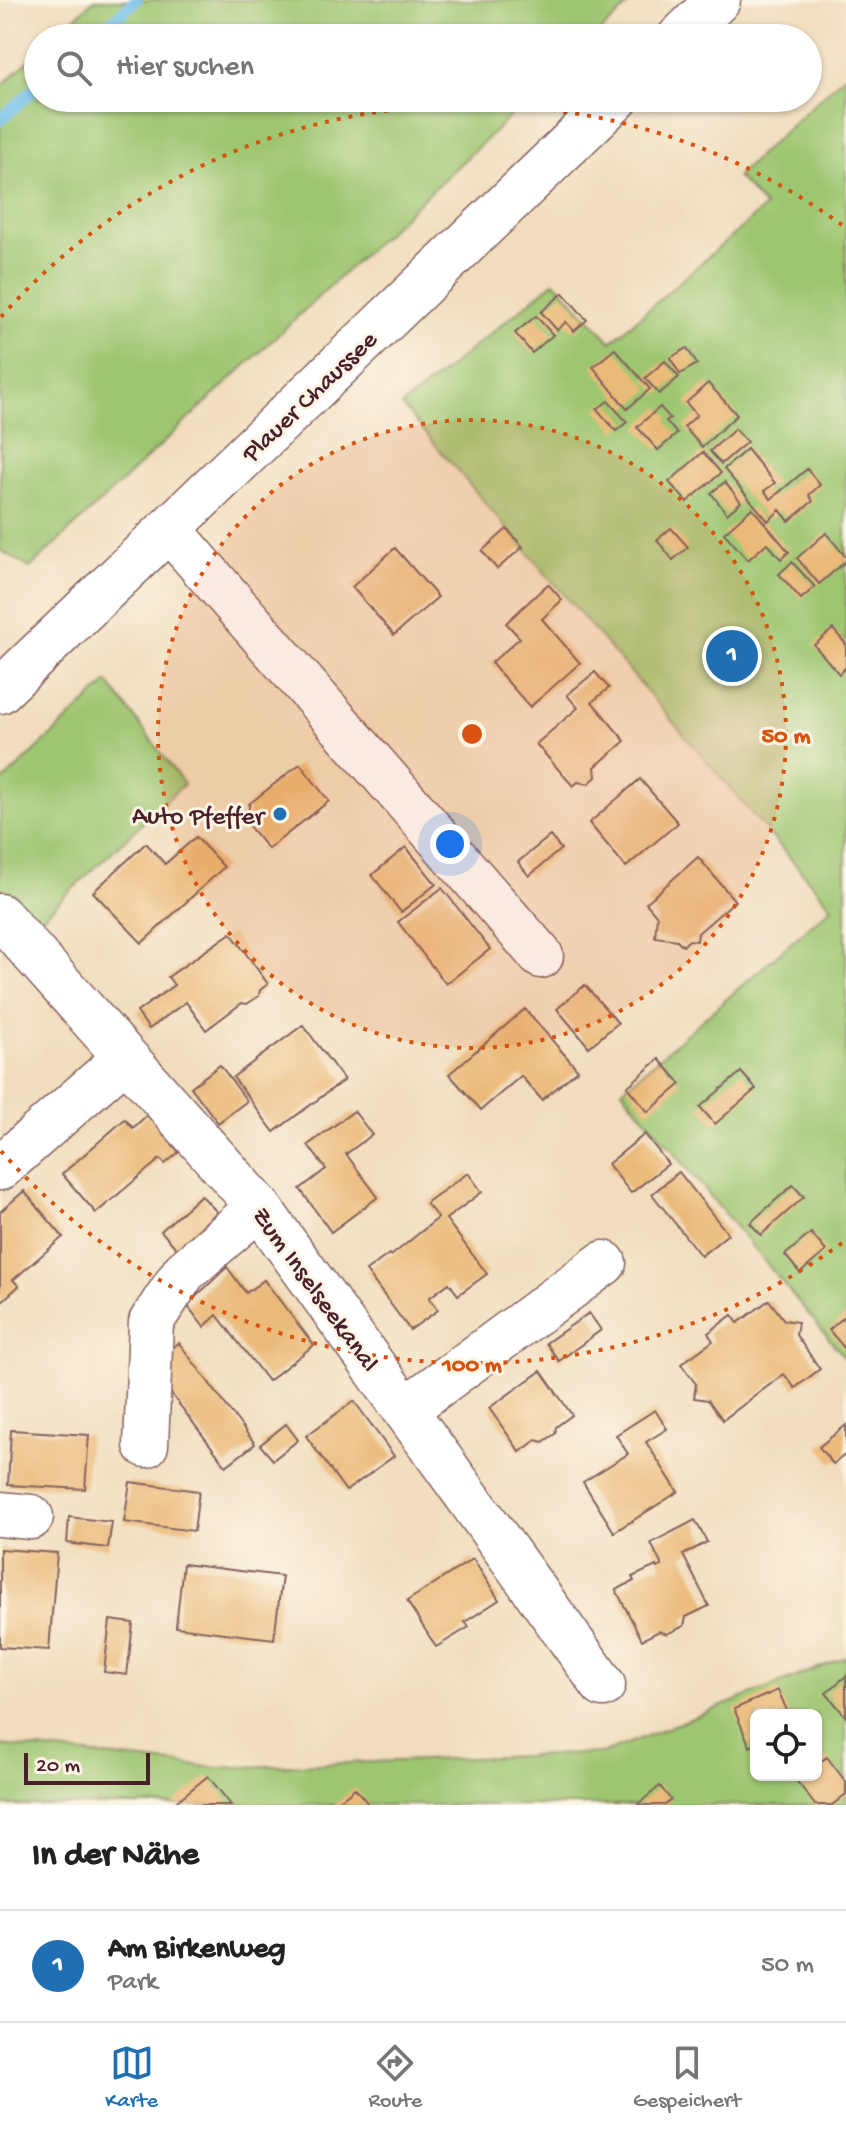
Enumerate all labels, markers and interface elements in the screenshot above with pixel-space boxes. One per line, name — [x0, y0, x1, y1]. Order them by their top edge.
search box — [24, 24, 822, 112]
icon: search — [52, 46, 96, 90]
text: Hier suchen — [116, 51, 254, 86]
street label: Plauer Chaussee — [236, 326, 386, 471]
pin: 1 — [706, 626, 758, 686]
centre of rings — [458, 720, 486, 748]
text: 50 m — [762, 723, 810, 752]
place label: Auto Pfeffer — [132, 803, 267, 834]
marker: Auto Pfeffer — [271, 805, 289, 823]
your location — [430, 824, 470, 864]
street label: Zum Inselseekanal — [243, 1202, 383, 1379]
text: 100 m — [441, 1352, 502, 1381]
map controls — [750, 1709, 822, 1781]
button: locate — [750, 1709, 822, 1781]
scale bar — [24, 1749, 150, 1785]
text: 20 m — [36, 1754, 80, 1780]
text: In der Nähe — [32, 1837, 199, 1877]
text: Am Birkenweg — [108, 1933, 285, 1968]
text: 1 — [53, 1951, 63, 1982]
text: 50 m — [761, 1951, 814, 1982]
text: Park — [108, 1968, 158, 1999]
tab: Karte — [105, 2041, 158, 2115]
tab: Route — [369, 2041, 422, 2115]
tab: Gespeichert — [633, 2041, 741, 2115]

